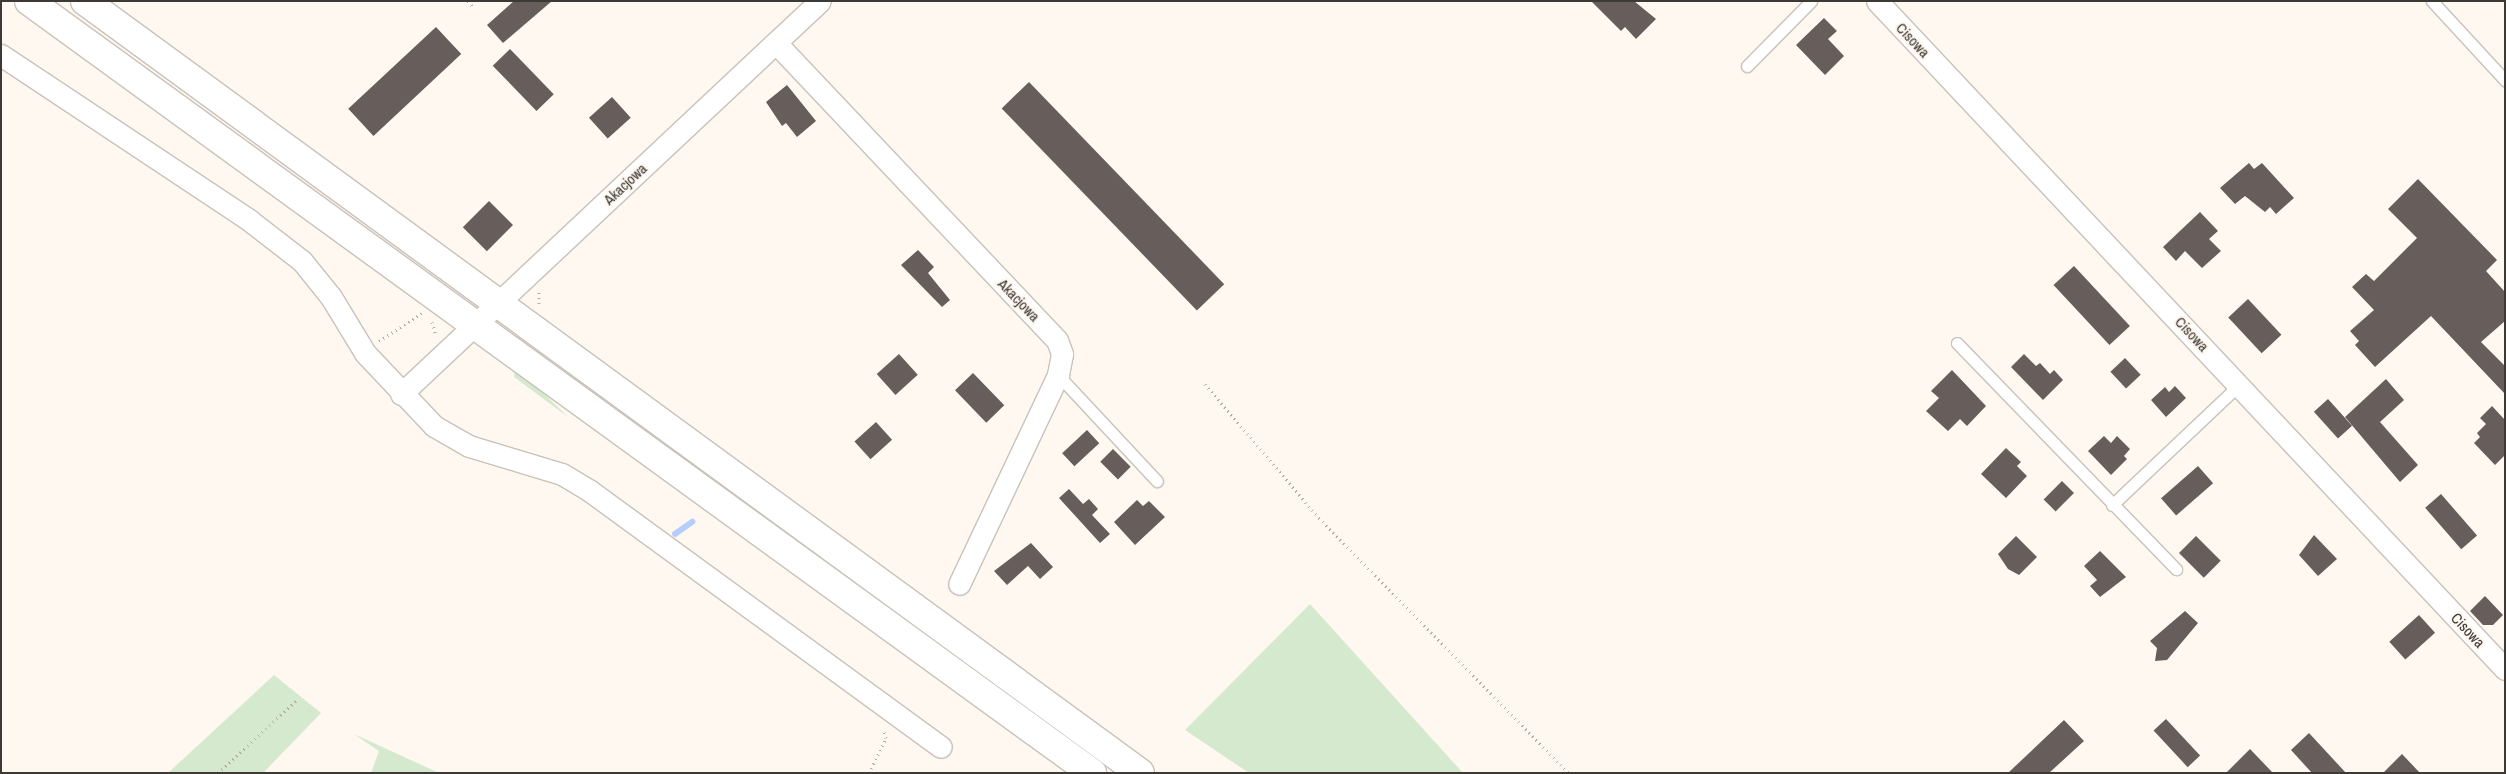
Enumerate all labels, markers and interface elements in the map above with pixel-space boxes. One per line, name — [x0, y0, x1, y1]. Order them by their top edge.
street label: Cisowa — [1892, 19, 1934, 61]
street label: Akacjowa — [600, 159, 650, 209]
street label: Akacjowa — [994, 275, 1044, 325]
street label: Cisowa — [2171, 313, 2213, 355]
street label: Cisowa — [2447, 609, 2489, 651]

